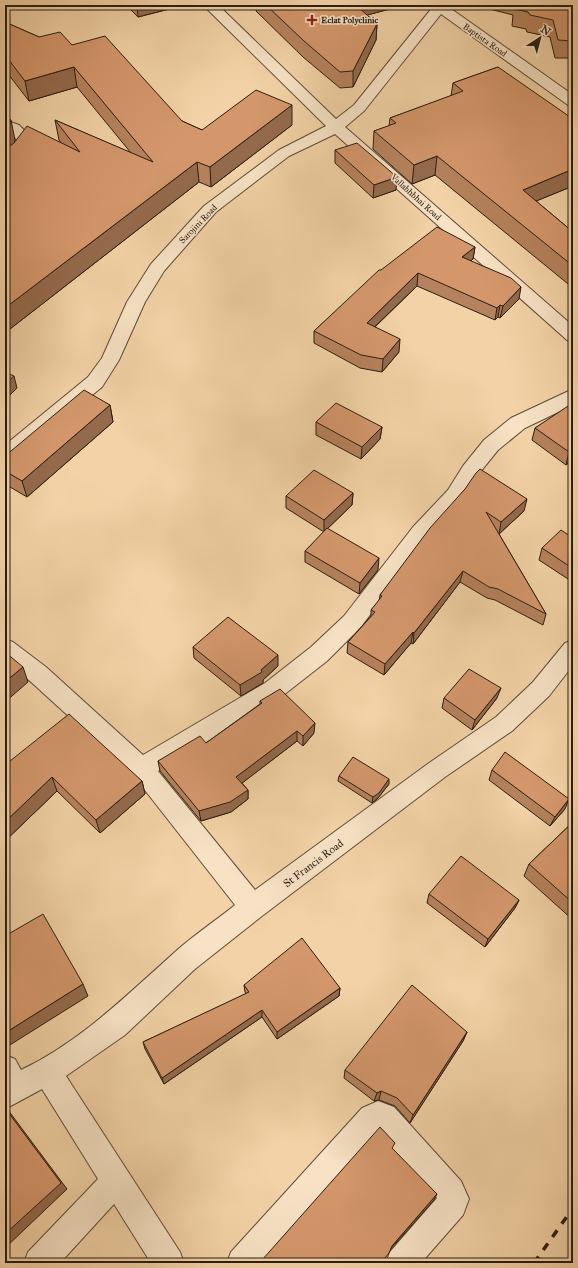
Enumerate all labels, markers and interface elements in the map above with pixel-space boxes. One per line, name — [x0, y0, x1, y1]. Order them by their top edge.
marker: Eclat Polyclinic — [306, 14, 318, 26]
place label: Eclat Polyclinic — [321, 14, 379, 26]
north arrow — [520, 18, 560, 58]
street label: Baptista Road — [461, 20, 510, 59]
text: N — [538, 22, 554, 39]
street label: Vallabhbhai Road — [388, 170, 444, 222]
street label: Sarojini Road — [176, 201, 219, 245]
street label: St Francis Road — [281, 836, 346, 890]

